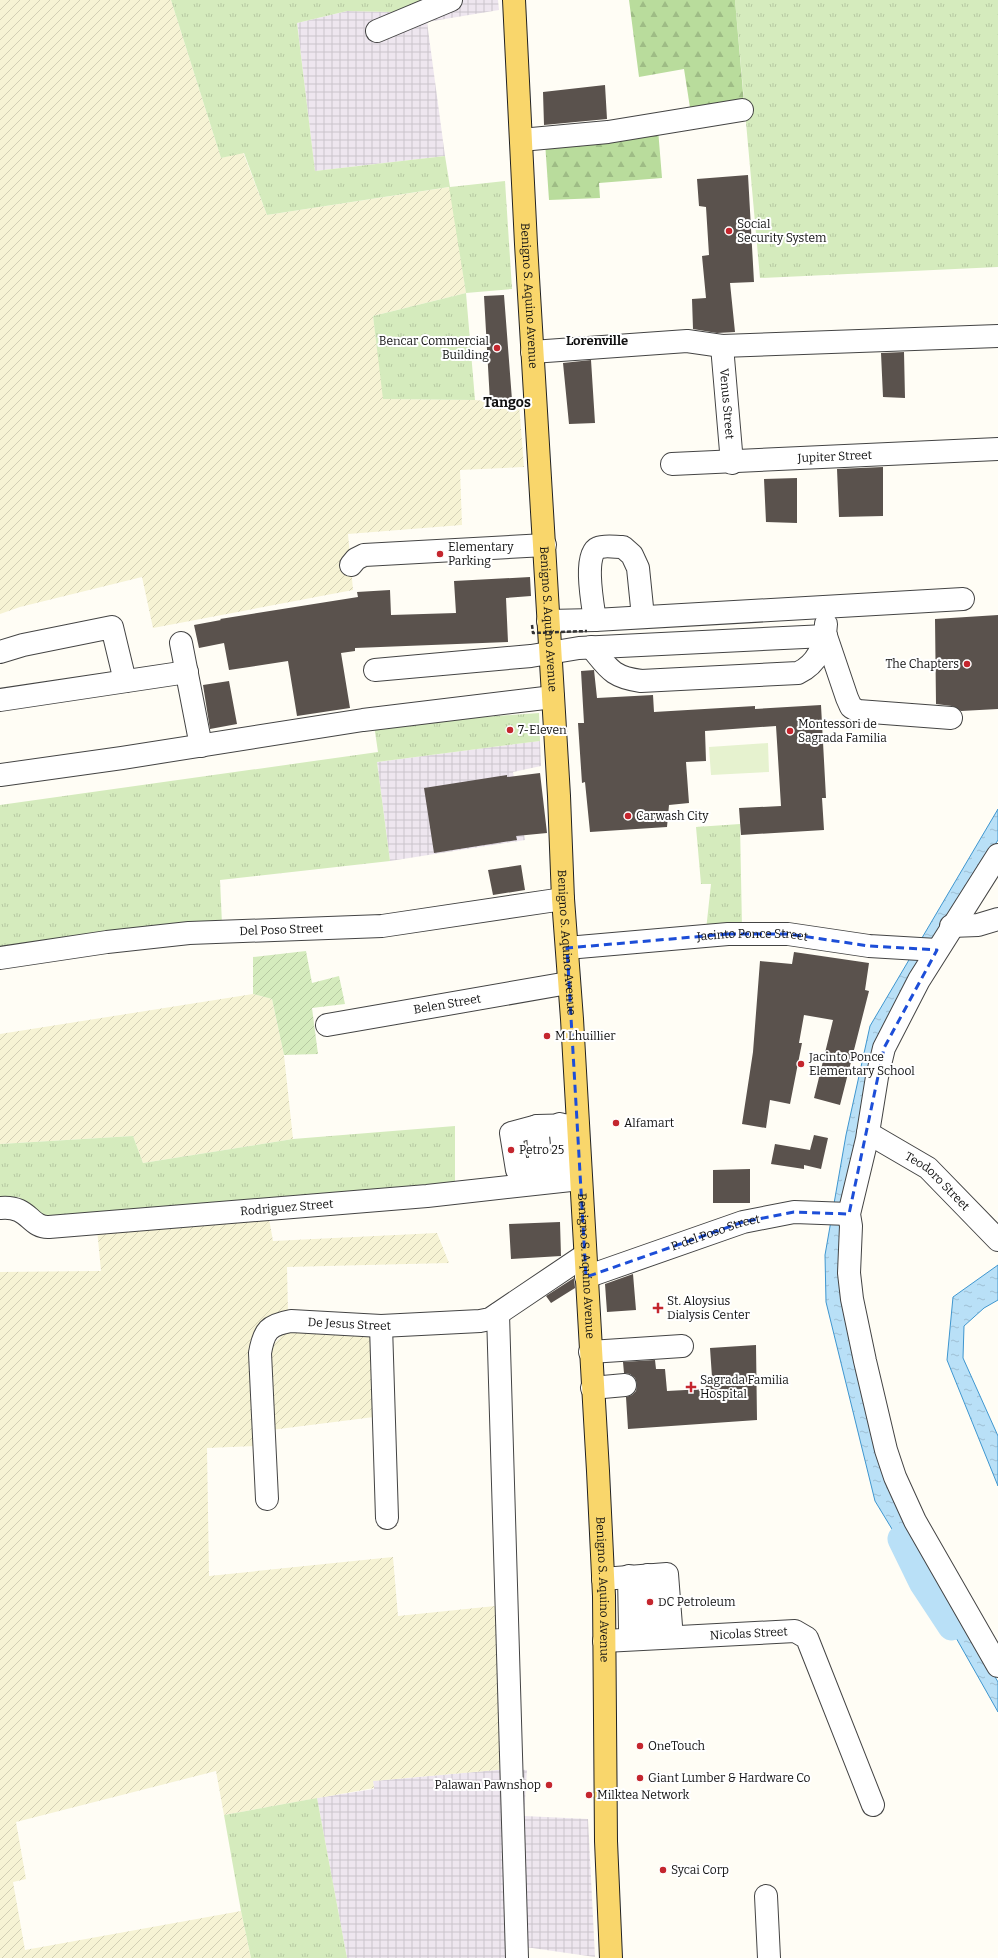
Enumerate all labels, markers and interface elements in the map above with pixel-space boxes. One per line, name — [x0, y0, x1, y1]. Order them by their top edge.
place label: Social Security System — [737, 217, 827, 245]
street label: Benigno S. Aquino Avenue — [518, 222, 540, 369]
marker: Social Security System — [724, 226, 734, 236]
district label: Lorenville — [566, 333, 628, 348]
place label: Bencar Commercial Building — [379, 334, 490, 362]
marker: Bencar Commercial Building — [492, 343, 502, 353]
street label: Venus Street — [717, 368, 737, 440]
district label: Tangos — [483, 394, 531, 411]
street label: Jupiter Street — [796, 448, 873, 465]
place label: Elementary Parking — [448, 540, 514, 568]
street label: Benigno S. Aquino Avenue — [537, 546, 560, 692]
marker: Elementary Parking — [435, 549, 445, 559]
place label: The Chapters — [885, 657, 959, 671]
marker: The Chapters — [962, 659, 972, 669]
place label: Montessori de Sagrada Familia — [798, 717, 887, 745]
place label: 7-Eleven — [518, 723, 567, 737]
marker: 7-Eleven — [505, 725, 515, 735]
marker: Montessori de Sagrada Familia — [785, 726, 795, 736]
place label: Carwash City — [636, 809, 709, 823]
marker: Carwash City — [623, 811, 633, 821]
street label: Benigno S. Aquino Avenue — [555, 869, 579, 1016]
street label: Del Poso Street — [239, 921, 324, 938]
street label: Jacinto Ponce Street — [695, 927, 809, 944]
street label: Belen Street — [412, 991, 483, 1017]
place label: M Lhuillier — [555, 1029, 616, 1043]
marker: M Lhuillier — [542, 1031, 552, 1041]
place label: Jacinto Ponce Elementary School — [808, 1050, 915, 1078]
marker: Jacinto Ponce Elementary School — [796, 1059, 806, 1069]
place label: Alfamart — [624, 1116, 675, 1130]
marker: Alfamart — [611, 1118, 621, 1128]
place label: Petro 25 — [519, 1143, 564, 1157]
marker: Petro 25 — [506, 1145, 516, 1155]
street label: Teodoro Street — [902, 1149, 973, 1214]
street label: Benigno S. Aquino Avenue — [575, 1193, 597, 1339]
street label: Rodriguez Street — [240, 1197, 334, 1218]
street label: P. del Poso Street — [669, 1212, 762, 1254]
place label: St. Aloysius Dialysis Center — [667, 1294, 751, 1322]
marker: St. Aloysius Dialysis Center — [652, 1302, 664, 1314]
street label: De Jesus Street — [307, 1315, 392, 1333]
place label: Sagrada Familia Hospital — [700, 1373, 789, 1401]
marker: Sagrada Familia Hospital — [685, 1381, 697, 1393]
street label: Benigno S. Aquino Avenue — [593, 1516, 612, 1662]
place label: DC Petroleum — [658, 1595, 736, 1609]
marker: DC Petroleum — [645, 1597, 655, 1607]
street label: Nicolas Street — [710, 1624, 789, 1642]
place label: OneTouch — [648, 1739, 706, 1753]
marker: OneTouch — [635, 1741, 645, 1751]
place label: Giant Lumber & Hardware Co — [648, 1771, 811, 1785]
marker: Giant Lumber & Hardware Co — [635, 1773, 645, 1783]
place label: Palawan Pawnshop — [435, 1778, 541, 1792]
marker: Palawan Pawnshop — [544, 1780, 554, 1790]
place label: Milktea Network — [597, 1788, 689, 1802]
marker: Milktea Network — [584, 1790, 594, 1800]
place label: Sycai Corp — [671, 1863, 729, 1877]
marker: Sycai Corp — [658, 1865, 668, 1875]

